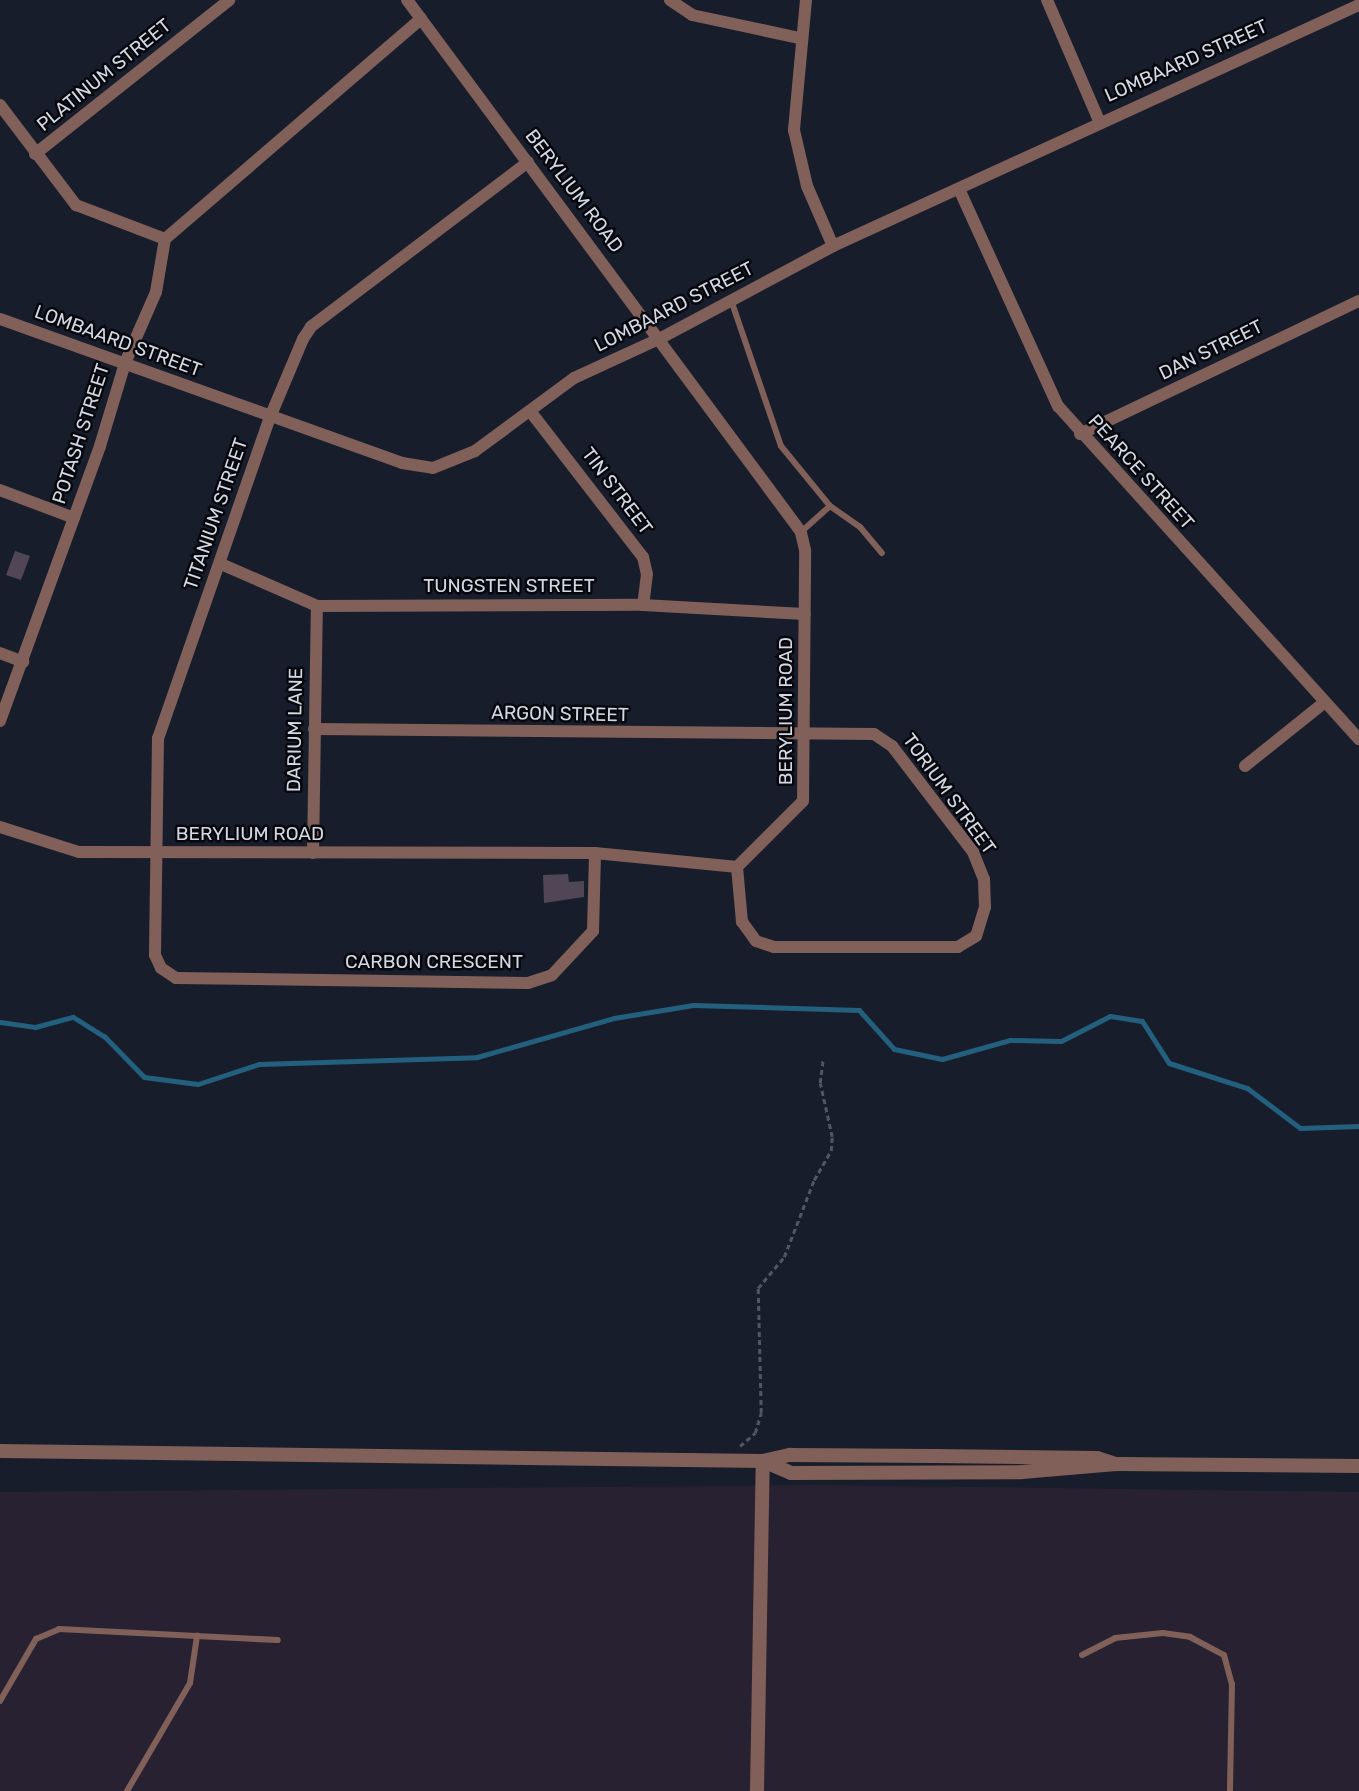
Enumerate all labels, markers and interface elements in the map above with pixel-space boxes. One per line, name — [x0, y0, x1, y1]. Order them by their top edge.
street label: PLATINUM STREET — [32, 14, 176, 136]
street label: LOMBAARD STREET — [1101, 15, 1271, 107]
street label: BERYLIUM ROAD — [520, 125, 628, 257]
street label: LOMBAARD STREET — [591, 257, 757, 357]
street label: LOMBAARD STREET — [32, 300, 204, 382]
street label: DAN STREET — [1155, 315, 1267, 385]
street label: POTASH STREET — [48, 361, 114, 507]
street label: PEARCE STREET — [1083, 410, 1199, 534]
street label: TITANIUM STREET — [179, 435, 253, 593]
street label: TIN STREET — [577, 443, 657, 539]
street label: TUNGSTEN STREET — [423, 575, 595, 597]
street label: BERYLIUM ROAD — [775, 637, 797, 785]
street label: DARIUM LANE — [283, 668, 307, 792]
street label: ARGON STREET — [491, 701, 629, 727]
street label: TORIUM STREET — [898, 729, 1000, 859]
street label: BERYLIUM ROAD — [176, 823, 324, 845]
street label: CARBON CRESCENT — [345, 951, 523, 973]

